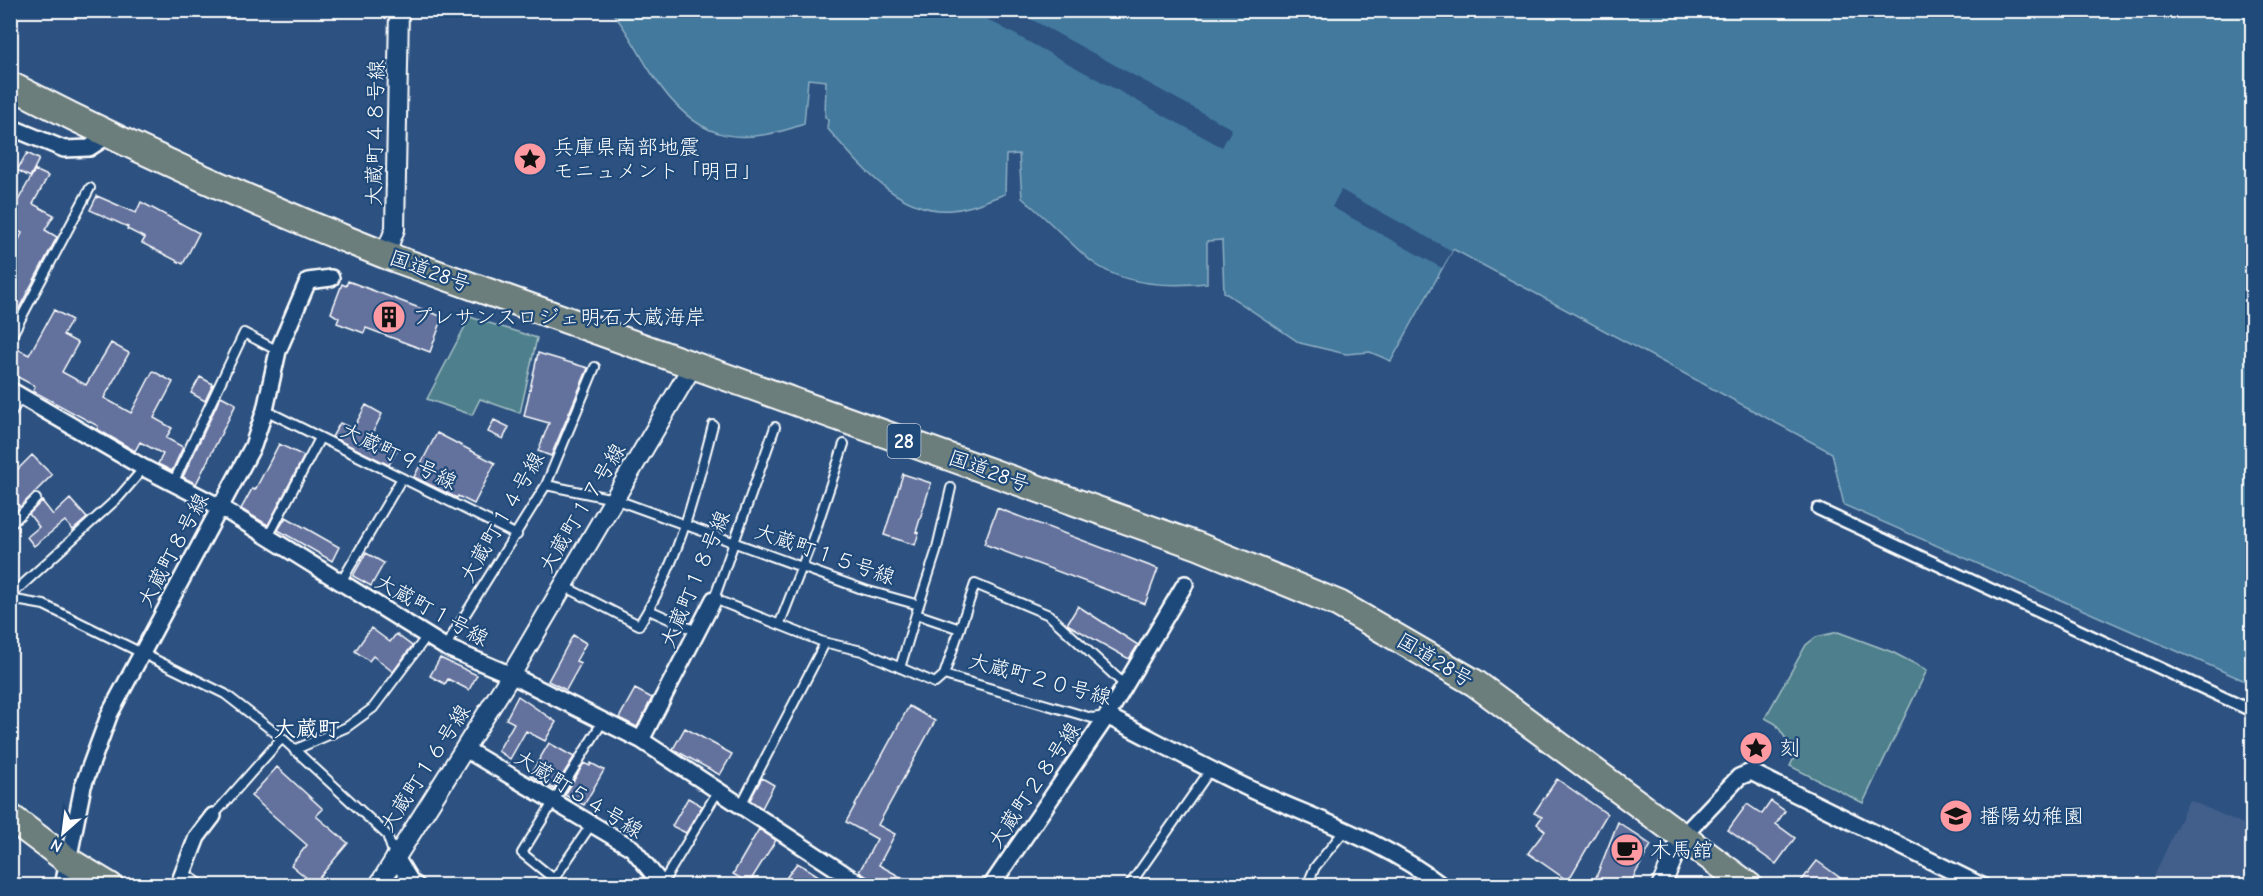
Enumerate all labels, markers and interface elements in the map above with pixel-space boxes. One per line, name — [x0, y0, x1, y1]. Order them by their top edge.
street label: 大蔵町４８号線 — [362, 59, 388, 207]
place label: 兵庫県南部地震 モニュメント「明日」 — [553, 135, 763, 183]
place icon: 兵庫県南部地震 モニュメント「明日」 — [512, 141, 548, 177]
street label: 国道28号 — [386, 245, 474, 297]
building icon: プレサンスロジェ明石大蔵海岸 — [371, 299, 407, 335]
place label: プレサンスロジェ明石大蔵海岸 — [412, 305, 706, 329]
street label: 大蔵町９号線 — [337, 418, 461, 494]
road number: 28 — [888, 424, 920, 458]
street label: 大蔵町１７号線 — [534, 439, 630, 577]
street label: 国道28号 — [945, 445, 1033, 497]
street label: 大蔵町１４号線 — [455, 447, 549, 587]
street label: 大蔵町８号線 — [133, 489, 213, 611]
street label: 大蔵町１８号線 — [655, 507, 735, 651]
street label: 大蔵町１５号線 — [752, 519, 898, 589]
street label: 大蔵町１号線 — [371, 569, 493, 651]
street label: 国道28号 — [1392, 628, 1478, 692]
street label: 大蔵町２０号線 — [966, 648, 1114, 710]
street label: 大蔵町１６号線 — [375, 700, 475, 836]
district label: 大蔵町 — [274, 716, 340, 742]
street label: 大蔵町２８号線 — [983, 717, 1085, 853]
place icon: 刻 — [1738, 730, 1774, 766]
place label: 刻 — [1779, 736, 1800, 760]
street label: 大蔵町５４号線 — [510, 745, 648, 843]
school or university icon: 播陽幼稚園 — [1938, 798, 1974, 834]
north arrow — [33, 803, 93, 863]
place label: 播陽幼稚園 — [1979, 804, 2084, 828]
cafe icon: 木馬舘 — [1609, 832, 1645, 868]
text: N — [48, 835, 65, 856]
place label: 木馬舘 — [1650, 838, 1713, 862]

